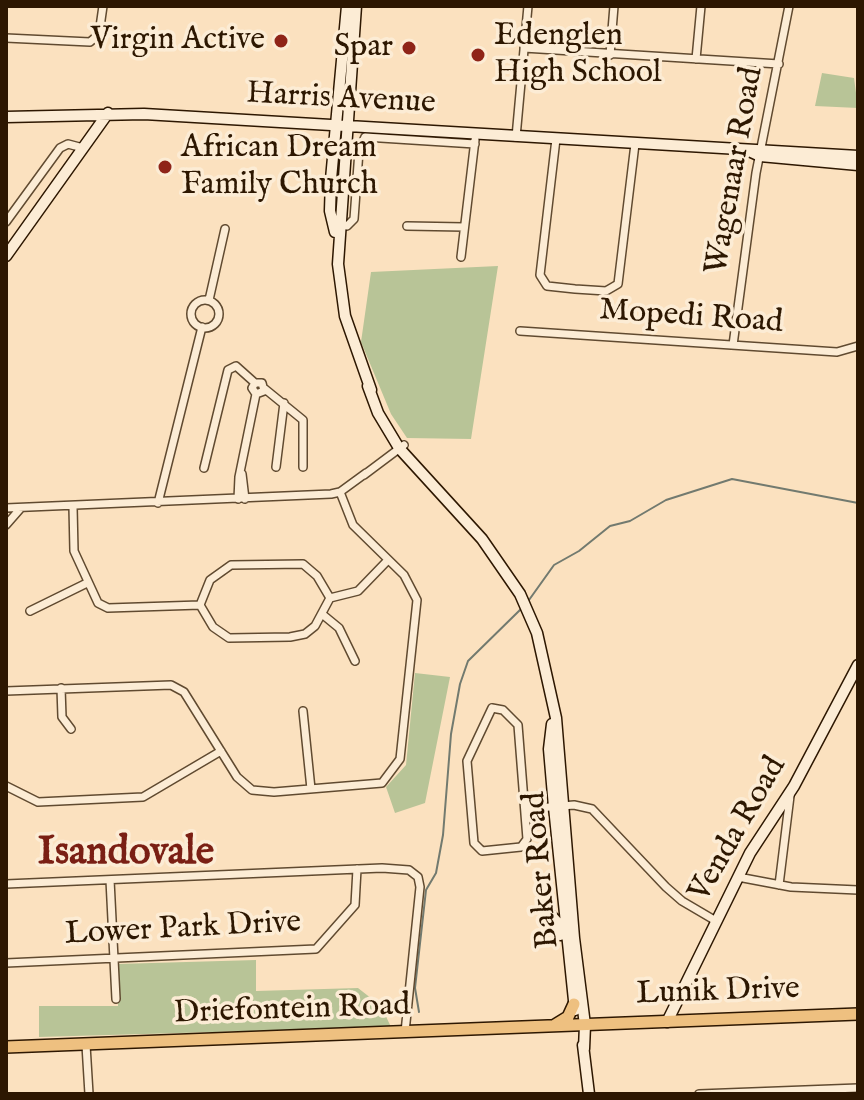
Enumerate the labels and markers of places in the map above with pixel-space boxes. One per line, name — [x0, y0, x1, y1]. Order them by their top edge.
place label: Edenglen High School — [494, 18, 662, 93]
place label: Virgin Active — [90, 22, 265, 60]
place label: Spar — [334, 29, 393, 67]
marker: Virgin Active — [272, 32, 290, 50]
marker: Spar — [400, 39, 418, 57]
marker: Edenglen High School — [469, 46, 487, 64]
place label: African Dream Family Church — [181, 130, 378, 205]
marker: African Dream Family Church — [156, 158, 174, 176]

